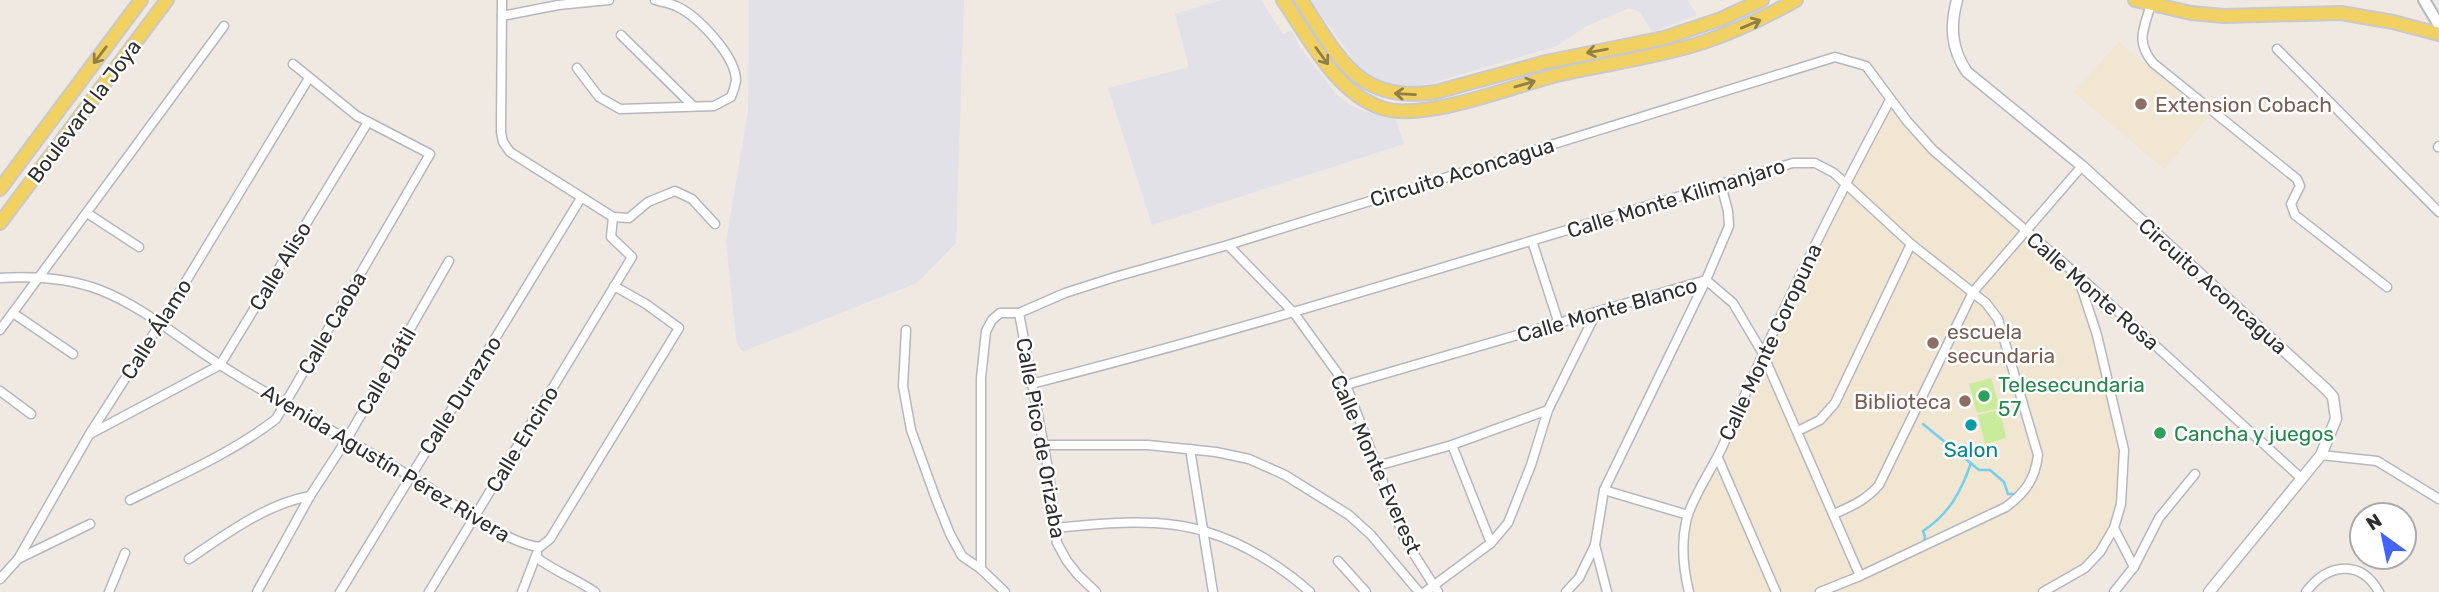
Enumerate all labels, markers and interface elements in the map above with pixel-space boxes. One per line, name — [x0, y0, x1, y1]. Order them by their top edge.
one-way arrow — [1740, 17, 1761, 30]
street label: Boulevard la Joya — [22, 34, 146, 188]
one-way arrow — [93, 45, 108, 64]
one-way arrow — [1586, 45, 1609, 58]
one-way arrow — [1314, 46, 1329, 65]
one-way arrow — [1513, 77, 1535, 90]
one-way arrow — [1394, 87, 1417, 100]
place label: Extension Cobach — [2155, 92, 2332, 117]
marker: Extension Cobach — [2133, 96, 2149, 112]
street label: Circuito Aconcagua — [1367, 132, 1557, 212]
street label: Calle Monte Kilimanjaro — [1564, 153, 1788, 243]
street label: Circuito Aconcagua — [2134, 213, 2292, 359]
street label: Calle Aliso — [244, 217, 316, 315]
street label: Calle Monte Rosa — [2022, 227, 2164, 355]
street label: Calle Monte Coropuna — [1713, 240, 1827, 444]
street label: Calle Caoba — [293, 267, 371, 379]
street label: Calle Monte Blanco — [1514, 272, 1700, 348]
street label: Calle Álamo — [115, 274, 197, 384]
place label: escuela secundaria — [1947, 319, 2055, 368]
street label: Calle Dátil — [351, 323, 421, 419]
street label: Calle Durazno — [414, 331, 506, 459]
marker: escuela secundaria — [1925, 335, 1941, 351]
street label: Calle Pico de Orizaba — [1011, 336, 1071, 540]
street label: Calle Monte Everest — [1325, 371, 1427, 557]
place label: Telesecundaria 57 — [1998, 372, 2145, 421]
street label: Avenida Agustín Pérez Rivera — [257, 379, 515, 547]
street label: Calle Encino — [480, 381, 564, 497]
marker: Telesecundaria 57 — [1976, 388, 1992, 404]
place label: Biblioteca — [1854, 389, 1951, 414]
marker: Biblioteca — [1957, 393, 1973, 409]
marker: Salon — [1963, 417, 1979, 433]
place label: Cancha y juegos — [2174, 421, 2334, 446]
marker: Cancha y juegos — [2152, 425, 2168, 441]
place label: Salon — [1944, 437, 1998, 462]
north arrow — [2348, 501, 2418, 571]
text: N — [2362, 509, 2386, 536]

